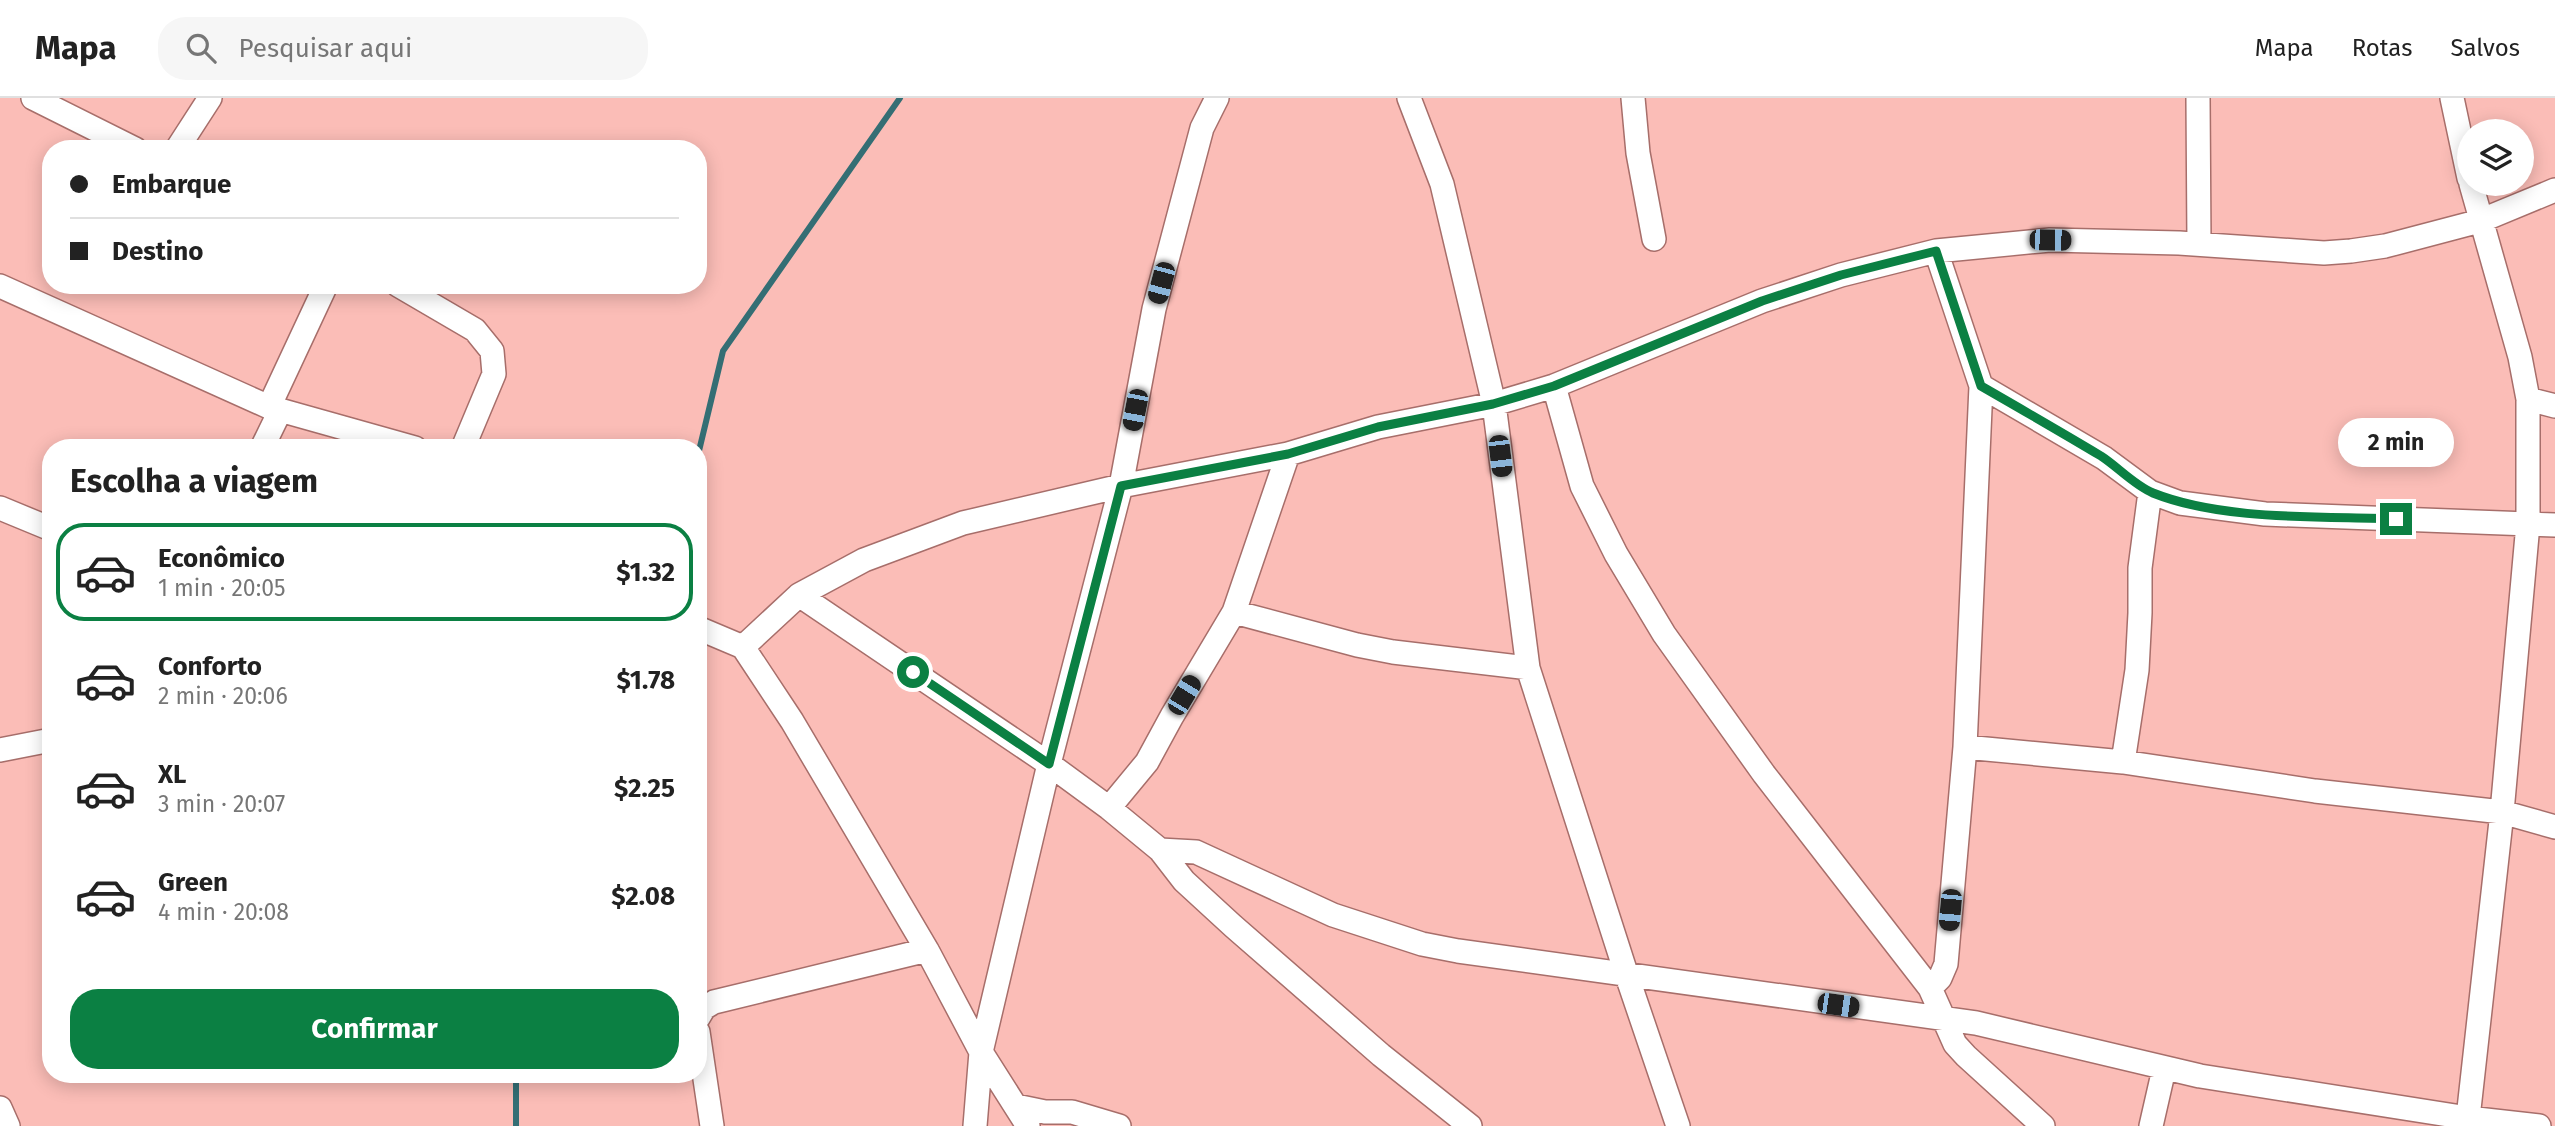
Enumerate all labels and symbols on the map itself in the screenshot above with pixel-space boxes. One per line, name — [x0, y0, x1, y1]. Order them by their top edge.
car — [2029, 229, 2072, 251]
car — [1146, 260, 1177, 306]
car — [1121, 387, 1150, 433]
callout: 2 min — [2338, 418, 2454, 466]
car — [1488, 434, 1513, 478]
route end — [2380, 503, 2412, 535]
route start — [897, 656, 929, 688]
car — [1165, 672, 1204, 718]
car — [1938, 888, 1963, 932]
car — [1816, 992, 1861, 1018]

